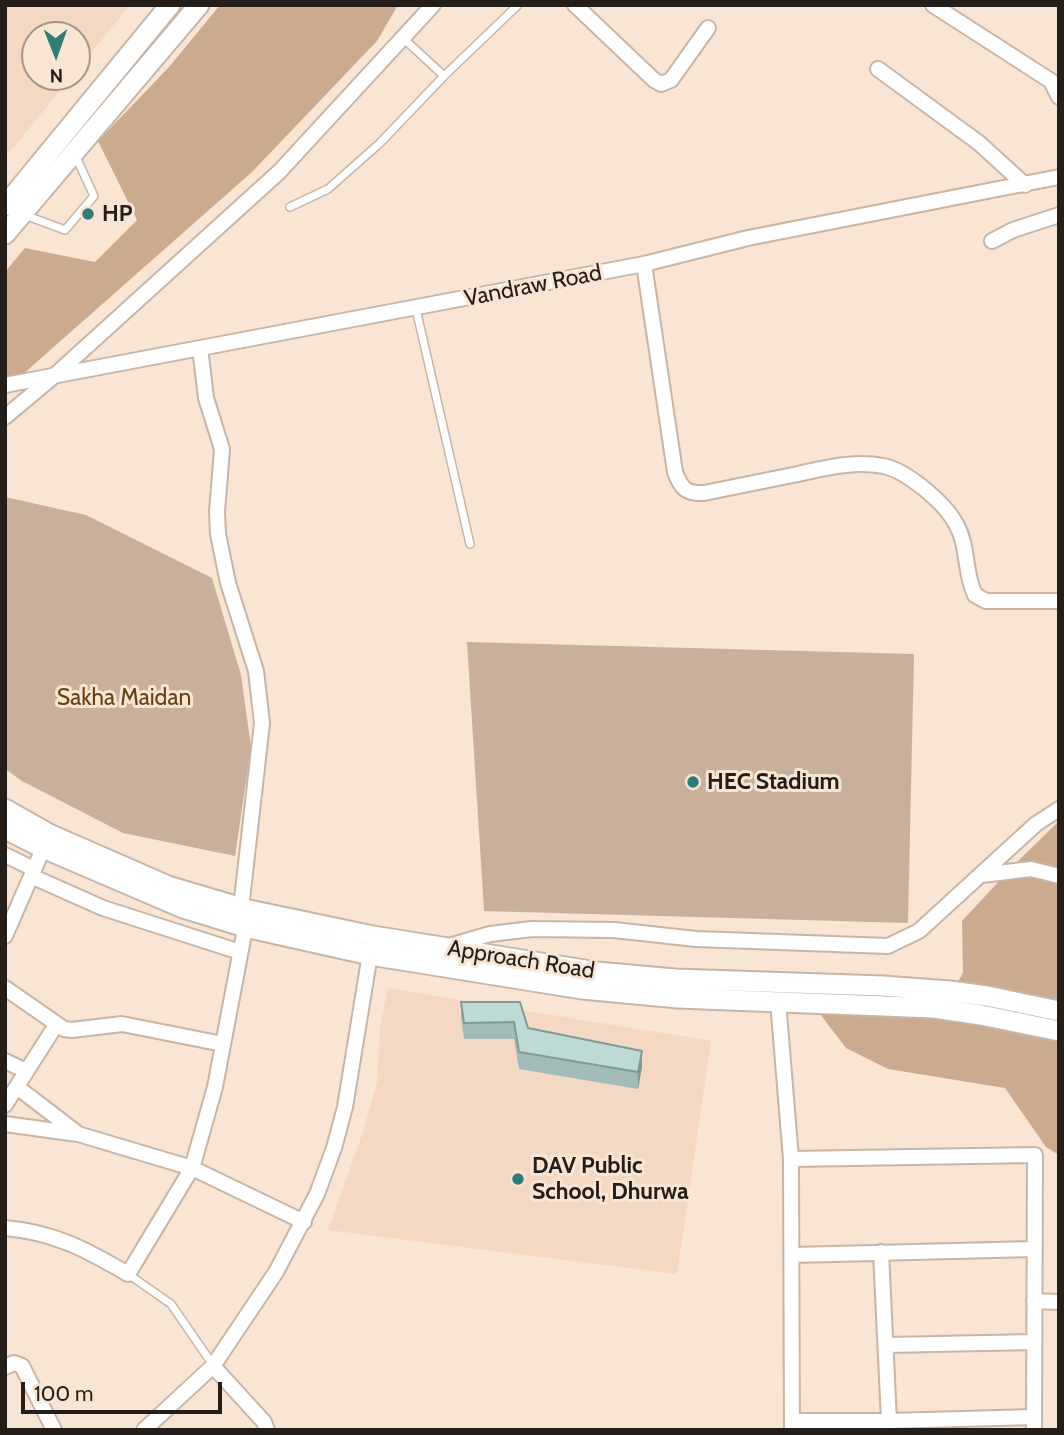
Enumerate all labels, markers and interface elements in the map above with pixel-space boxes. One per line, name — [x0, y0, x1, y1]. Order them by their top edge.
north arrow — [21, 21, 91, 91]
text: N — [49, 64, 63, 87]
place label: HP — [102, 200, 132, 228]
marker: HP — [80, 206, 96, 222]
street label: Vandraw Road — [462, 259, 604, 313]
park label: Sakha Maidan — [57, 684, 191, 712]
place label: HEC Stadium — [707, 768, 840, 796]
marker: HEC Stadium — [685, 774, 701, 790]
street label: Approach Road — [446, 935, 596, 985]
place label: DAV Public School, Dhurwa — [532, 1152, 689, 1206]
marker: DAV Public School, Dhurwa — [510, 1171, 526, 1187]
scale bar — [24, 1368, 226, 1412]
text: 100 m — [34, 1381, 93, 1406]

